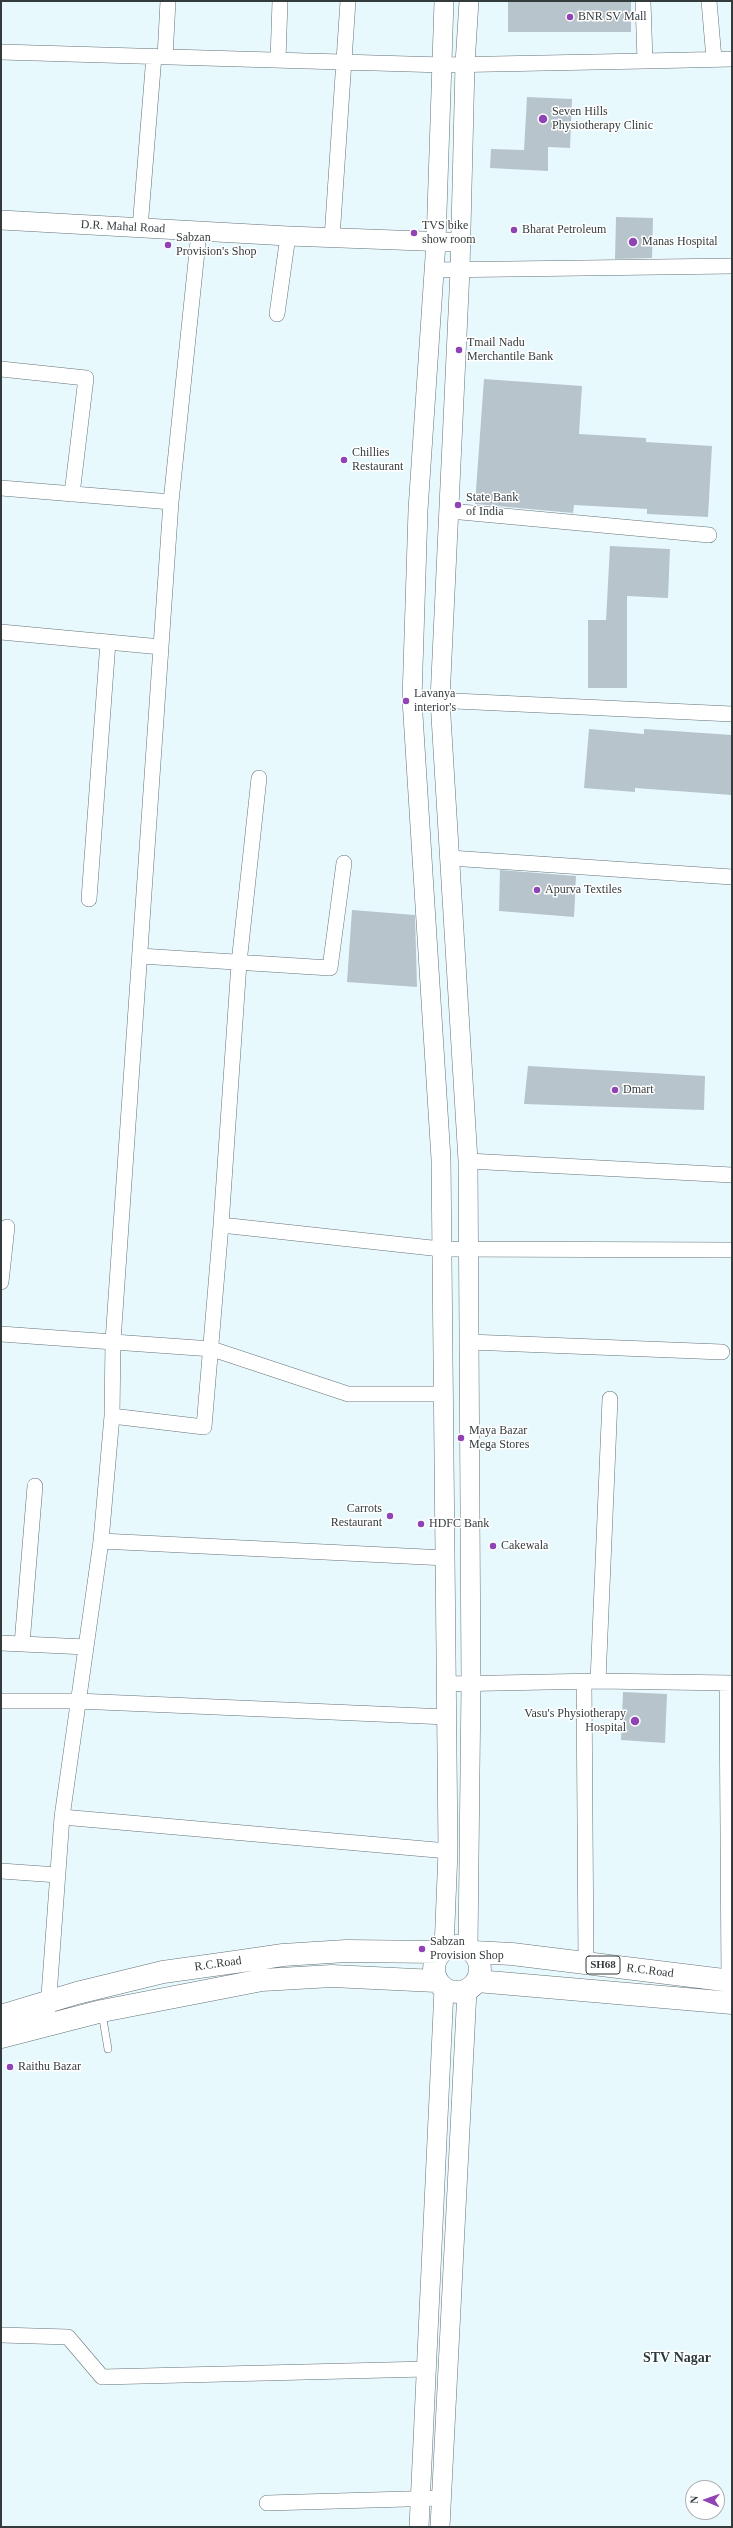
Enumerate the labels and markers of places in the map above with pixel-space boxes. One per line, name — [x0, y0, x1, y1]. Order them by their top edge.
place label: BNR SV Mall — [578, 10, 647, 24]
marker: BNR SV Mall — [565, 12, 575, 22]
place label: Seven Hills Physiotherapy Clinic — [552, 105, 653, 133]
marker: Seven Hills Physiotherapy Clinic — [537, 113, 549, 125]
place label: TVS bike show room — [422, 219, 476, 247]
place label: Bharat Petroleum — [522, 223, 606, 237]
marker: Bharat Petroleum — [509, 225, 519, 235]
marker: TVS bike show room — [409, 228, 419, 238]
place label: Sabzan Provision's Shop — [176, 231, 257, 259]
place label: Manas Hospital — [642, 235, 718, 249]
marker: Manas Hospital — [627, 236, 639, 248]
marker: Sabzan Provision's Shop — [163, 240, 173, 250]
place label: Tmail Nadu Merchantile Bank — [467, 336, 553, 364]
marker: Tmail Nadu Merchantile Bank — [454, 345, 464, 355]
place label: Chillies Restaurant — [352, 446, 403, 474]
marker: Chillies Restaurant — [339, 455, 349, 465]
place label: State Bank of India — [466, 491, 518, 519]
marker: State Bank of India — [453, 500, 463, 510]
place label: Lavanya interior's — [414, 687, 456, 715]
marker: Lavanya interior's — [401, 696, 411, 706]
place label: Apurva Textiles — [545, 883, 622, 897]
marker: Apurva Textiles — [532, 885, 542, 895]
place label: Dmart — [623, 1083, 654, 1097]
marker: Dmart — [610, 1085, 620, 1095]
place label: Maya Bazar Mega Stores — [469, 1424, 529, 1452]
marker: Maya Bazar Mega Stores — [456, 1433, 466, 1443]
place label: Carrots Restaurant — [331, 1502, 382, 1530]
marker: Carrots Restaurant — [385, 1511, 395, 1521]
place label: HDFC Bank — [429, 1517, 489, 1531]
marker: HDFC Bank — [416, 1519, 426, 1529]
place label: Cakewala — [501, 1539, 548, 1553]
marker: Cakewala — [488, 1541, 498, 1551]
place label: Vasu's Physiotherapy Hospital — [524, 1707, 626, 1735]
marker: Vasu's Physiotherapy Hospital — [629, 1715, 641, 1727]
place label: Sabzan Provision Shop — [430, 1935, 504, 1963]
marker: Sabzan Provision Shop — [417, 1944, 427, 1954]
place label: Raithu Bazar — [18, 2060, 81, 2074]
marker: Raithu Bazar — [5, 2062, 15, 2072]

